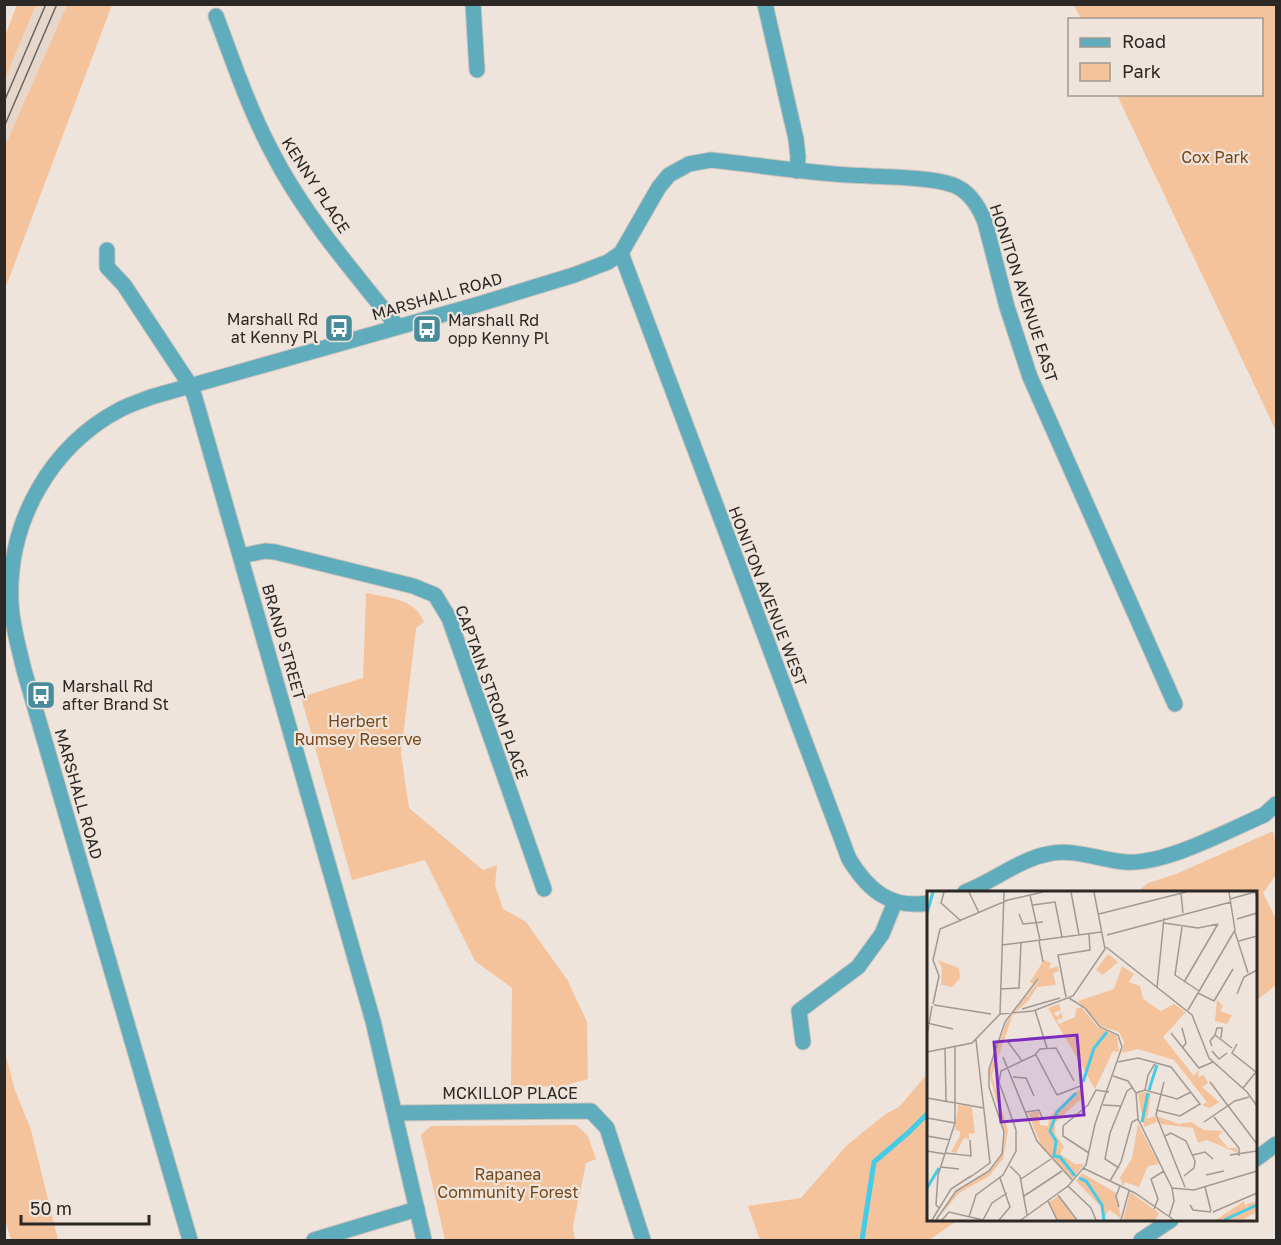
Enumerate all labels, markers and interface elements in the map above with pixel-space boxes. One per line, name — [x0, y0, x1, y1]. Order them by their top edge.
legend — [1068, 18, 1263, 96]
text: Road — [1122, 30, 1166, 52]
text: Park — [1122, 60, 1161, 82]
street label: KENNY PLACE — [278, 133, 354, 237]
park label: Cox Park — [1181, 147, 1249, 167]
street label: HONITON AVENUE EAST — [986, 201, 1062, 385]
street label: MARSHALL ROAD — [369, 268, 505, 324]
place label: Marshall Rd at Kenny Pl — [227, 309, 318, 347]
place label: Marshall Rd opp Kenny Pl — [448, 310, 549, 348]
bus stop icon: Marshall Rd at Kenny Pl — [323, 312, 355, 344]
bus stop icon: Marshall Rd opp Kenny Pl — [411, 313, 443, 345]
street label: HONITON AVENUE WEST — [724, 503, 812, 689]
street label: BRAND STREET — [258, 581, 310, 703]
street label: CAPTAIN STROM PLACE — [451, 602, 533, 782]
place label: Marshall Rd after Brand St — [62, 676, 169, 714]
bus stop icon: Marshall Rd after Brand St — [25, 679, 57, 711]
park label: Herbert Rumsey Reserve — [294, 711, 422, 749]
street label: MARSHALL ROAD — [51, 726, 107, 862]
inset map — [927, 891, 1257, 1221]
street label: MCKILLOP PLACE — [442, 1083, 578, 1103]
park label: Rapanea Community Forest — [437, 1164, 579, 1202]
scale bar — [21, 1188, 148, 1226]
text: 50 m — [30, 1197, 72, 1219]

